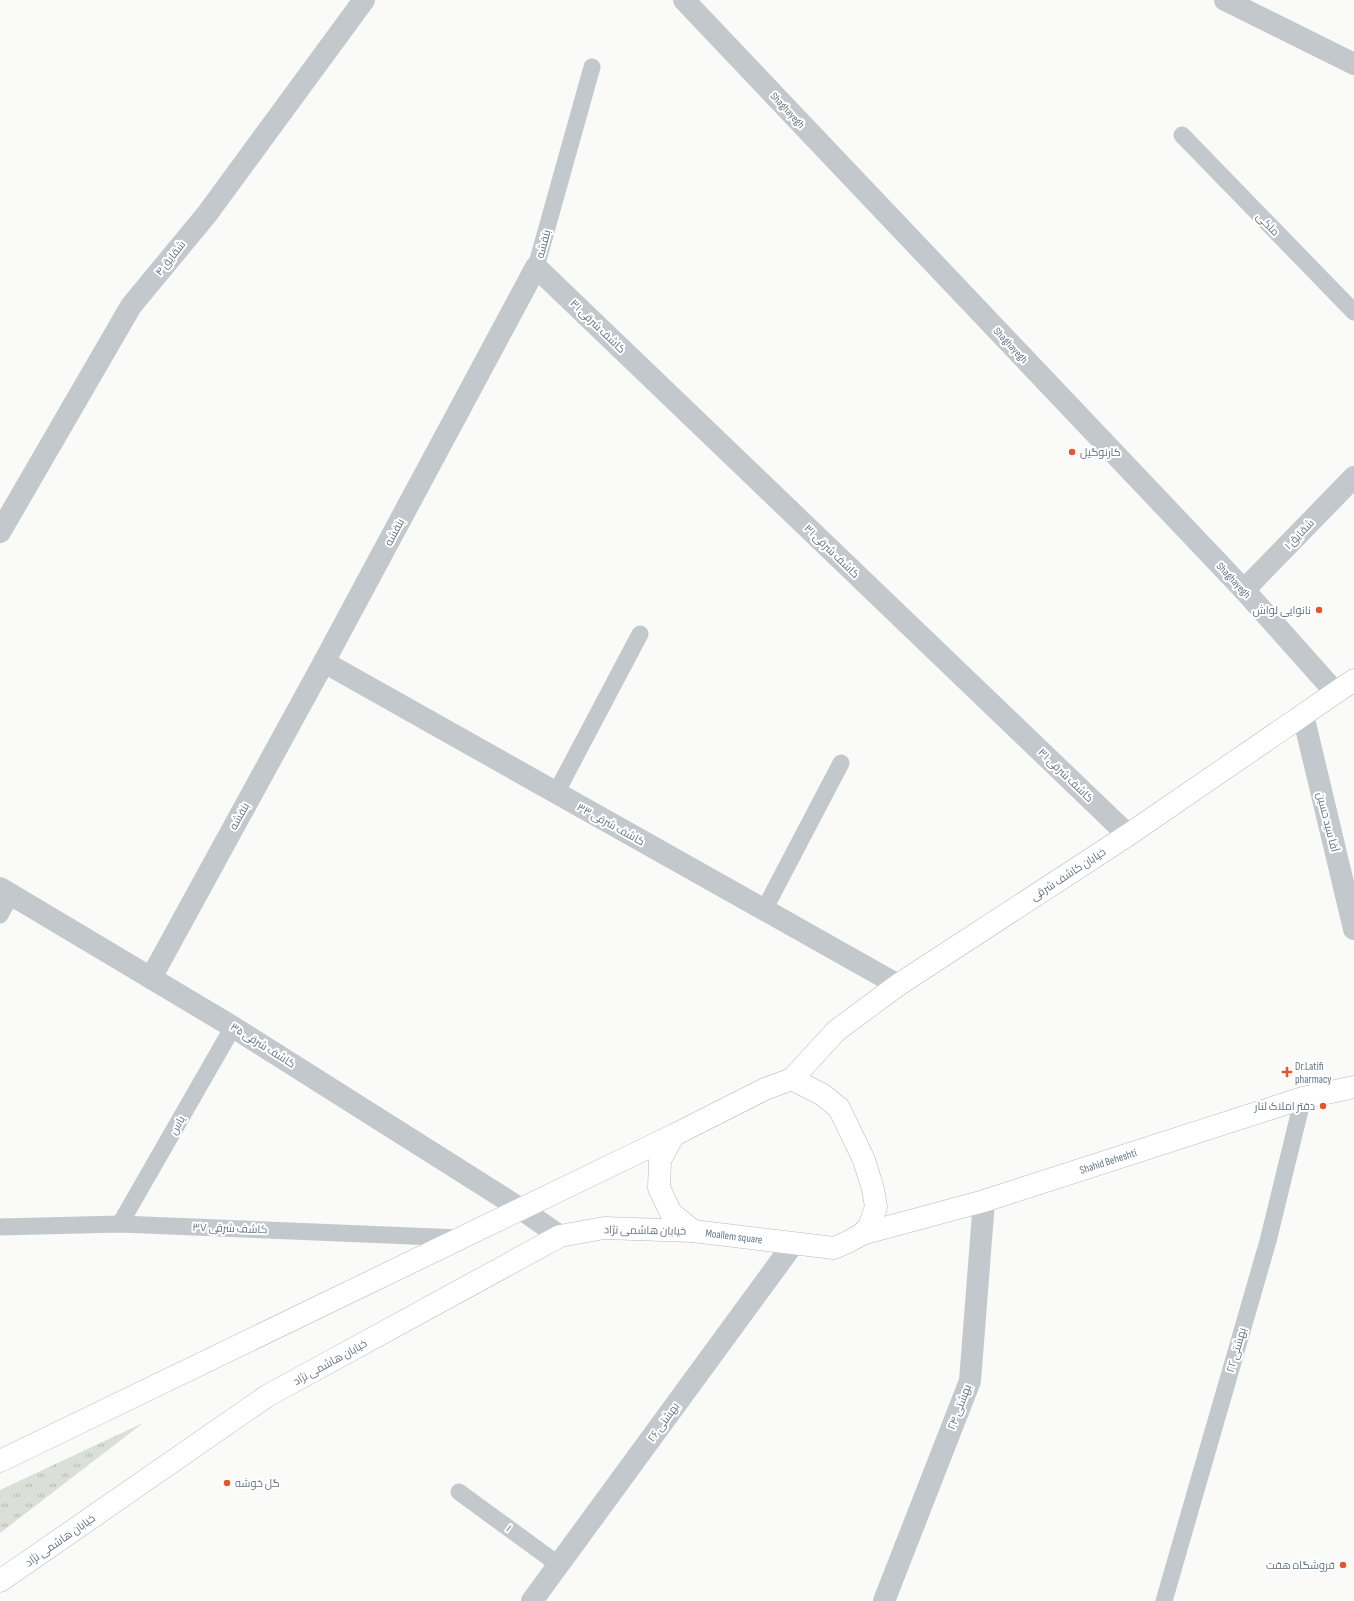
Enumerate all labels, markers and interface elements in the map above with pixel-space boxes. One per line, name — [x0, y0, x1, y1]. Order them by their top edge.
street label: Shaghayegh — [768, 90, 808, 131]
street label: ملکی — [1253, 210, 1282, 239]
street label: بنفشه — [533, 228, 554, 260]
street label: شقایق ۴ — [152, 238, 188, 278]
street label: کاشف شرقی ۳۱ — [567, 297, 628, 356]
street label: Shaghayegh — [991, 325, 1031, 366]
place label: کارنوگیل — [1080, 446, 1121, 459]
marker: کارنوگیل — [1067, 447, 1077, 457]
street label: بنفشه — [382, 516, 407, 548]
street label: شقایق ۱ — [1282, 516, 1317, 552]
street label: کاشف شرقی ۳۱ — [801, 522, 862, 581]
street label: Shaghayegh — [1214, 560, 1254, 601]
place label: نانوایی لواش — [1252, 604, 1311, 617]
marker: نانوایی لواش — [1314, 605, 1324, 615]
street label: کاشف شرقی ۳۱ — [1035, 746, 1096, 805]
street label: آقا سید حسین — [1314, 791, 1341, 853]
street label: بنفشه — [227, 800, 252, 832]
street label: کاشف شرقی ۳۳ — [575, 800, 647, 849]
street label: خیابان کاشف شرقی — [1028, 845, 1108, 904]
street label: کاشف شرقی ۳۵ — [228, 1020, 298, 1071]
place label: Dr.Latifi pharmacy — [1295, 1060, 1332, 1086]
marker: Dr.Latifi pharmacy — [1282, 1067, 1292, 1077]
place label: دفتر املاک لنار — [1254, 1100, 1315, 1113]
marker: دفتر املاک لنار — [1318, 1101, 1328, 1111]
street label: یاس — [167, 1114, 188, 1137]
street label: Shahid Beheshti — [1078, 1146, 1138, 1177]
street label: کاشف شرقی ۳۷ — [192, 1221, 268, 1236]
street label: خیابان هاشمی نژاد — [604, 1223, 686, 1238]
street label: Moallem square — [705, 1227, 763, 1246]
street label: بهشتی ۲۲ — [1224, 1326, 1249, 1374]
street label: خیابان هاشمی نژاد — [291, 1337, 369, 1388]
street label: بهشتی ۲۴ — [945, 1383, 974, 1432]
street label: بهشتی ۲۶ — [645, 1400, 682, 1444]
place label: گل خوشه — [235, 1477, 280, 1490]
marker: گل خوشه — [222, 1478, 232, 1488]
street label: خیابان هاشمی نژاد — [23, 1511, 98, 1569]
street label: ۱ — [504, 1522, 514, 1535]
place label: فروشگاه هفت — [1266, 1559, 1335, 1572]
marker: فروشگاه هفت — [1338, 1560, 1348, 1570]

